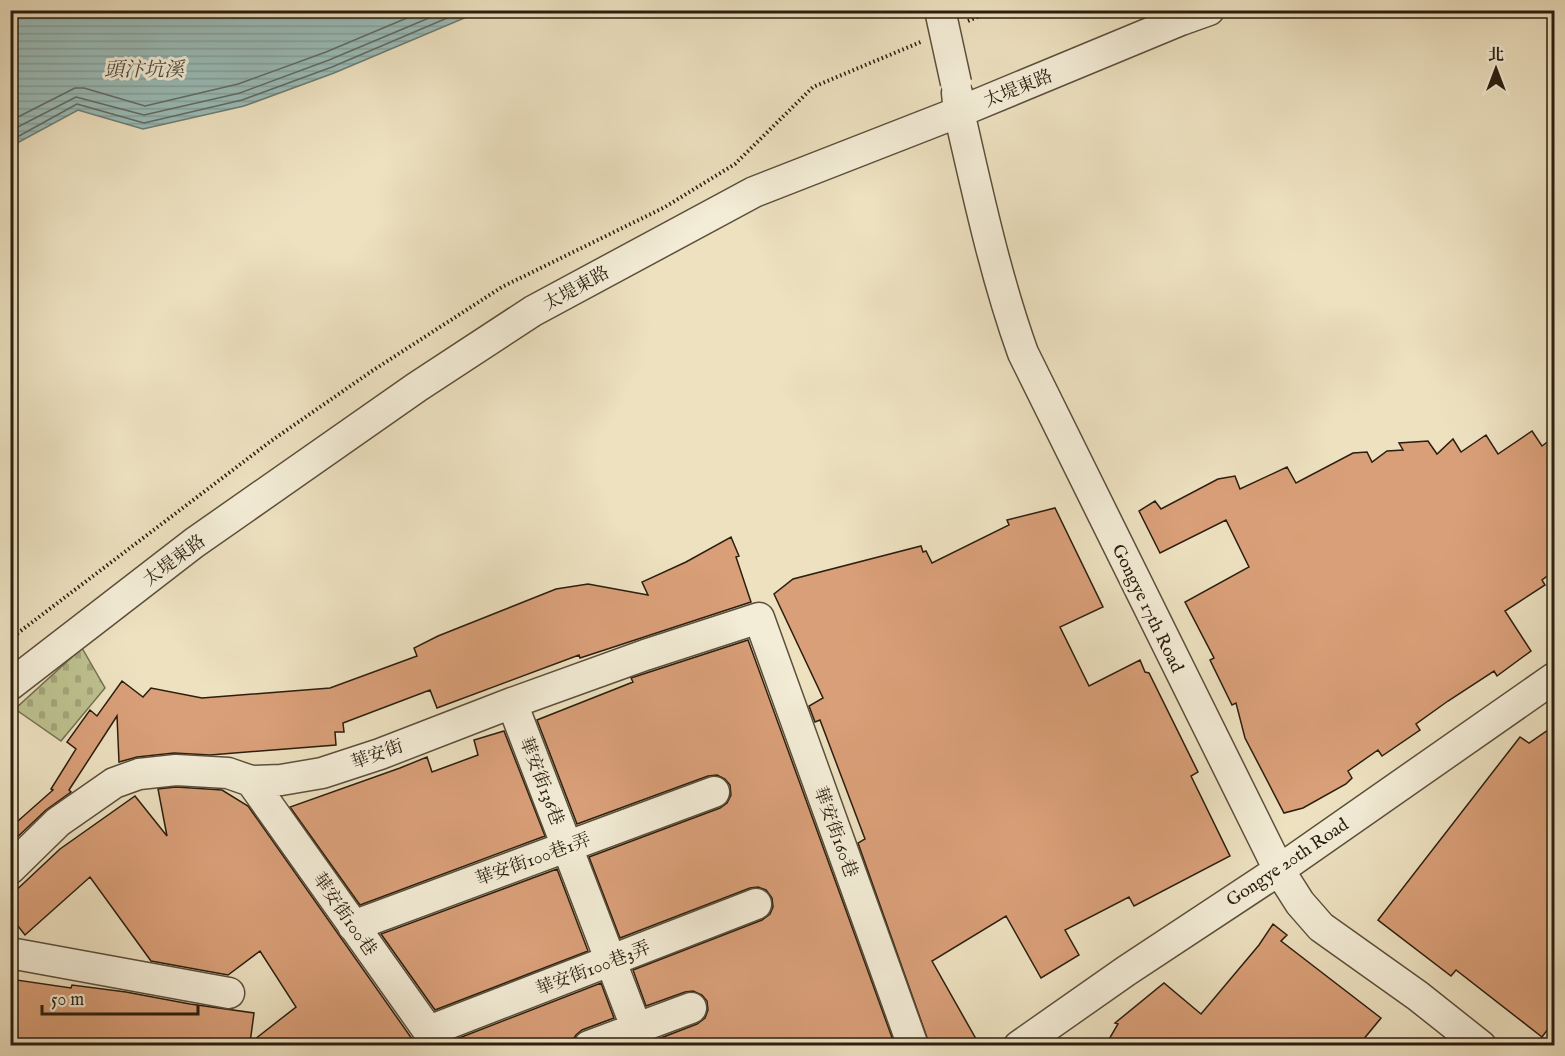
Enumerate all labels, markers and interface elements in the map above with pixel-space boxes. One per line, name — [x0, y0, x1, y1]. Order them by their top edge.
north arrow — [1466, 39, 1526, 99]
text: 北 — [1488, 46, 1504, 66]
water label: 頭汴坑溪 — [104, 58, 186, 83]
street label: 太堤東路 — [981, 65, 1056, 114]
street label: 太堤東路 — [540, 262, 614, 317]
street label: 太堤東路 — [139, 530, 211, 592]
street label: Gongye 17th Road — [1106, 541, 1188, 677]
street label: 華安街136巷 — [513, 734, 568, 829]
street label: 華安街 — [348, 735, 407, 775]
street label: 華安街160巷 — [808, 784, 862, 881]
street label: Gongye 20th Road — [1222, 814, 1354, 913]
street label: 華安街100巷1弄 — [473, 829, 594, 892]
street label: 華安街100巷 — [307, 869, 381, 961]
street label: 華安街100巷3弄 — [533, 937, 654, 1002]
scale bar — [42, 978, 198, 1016]
text: 50 m — [51, 989, 84, 1012]

